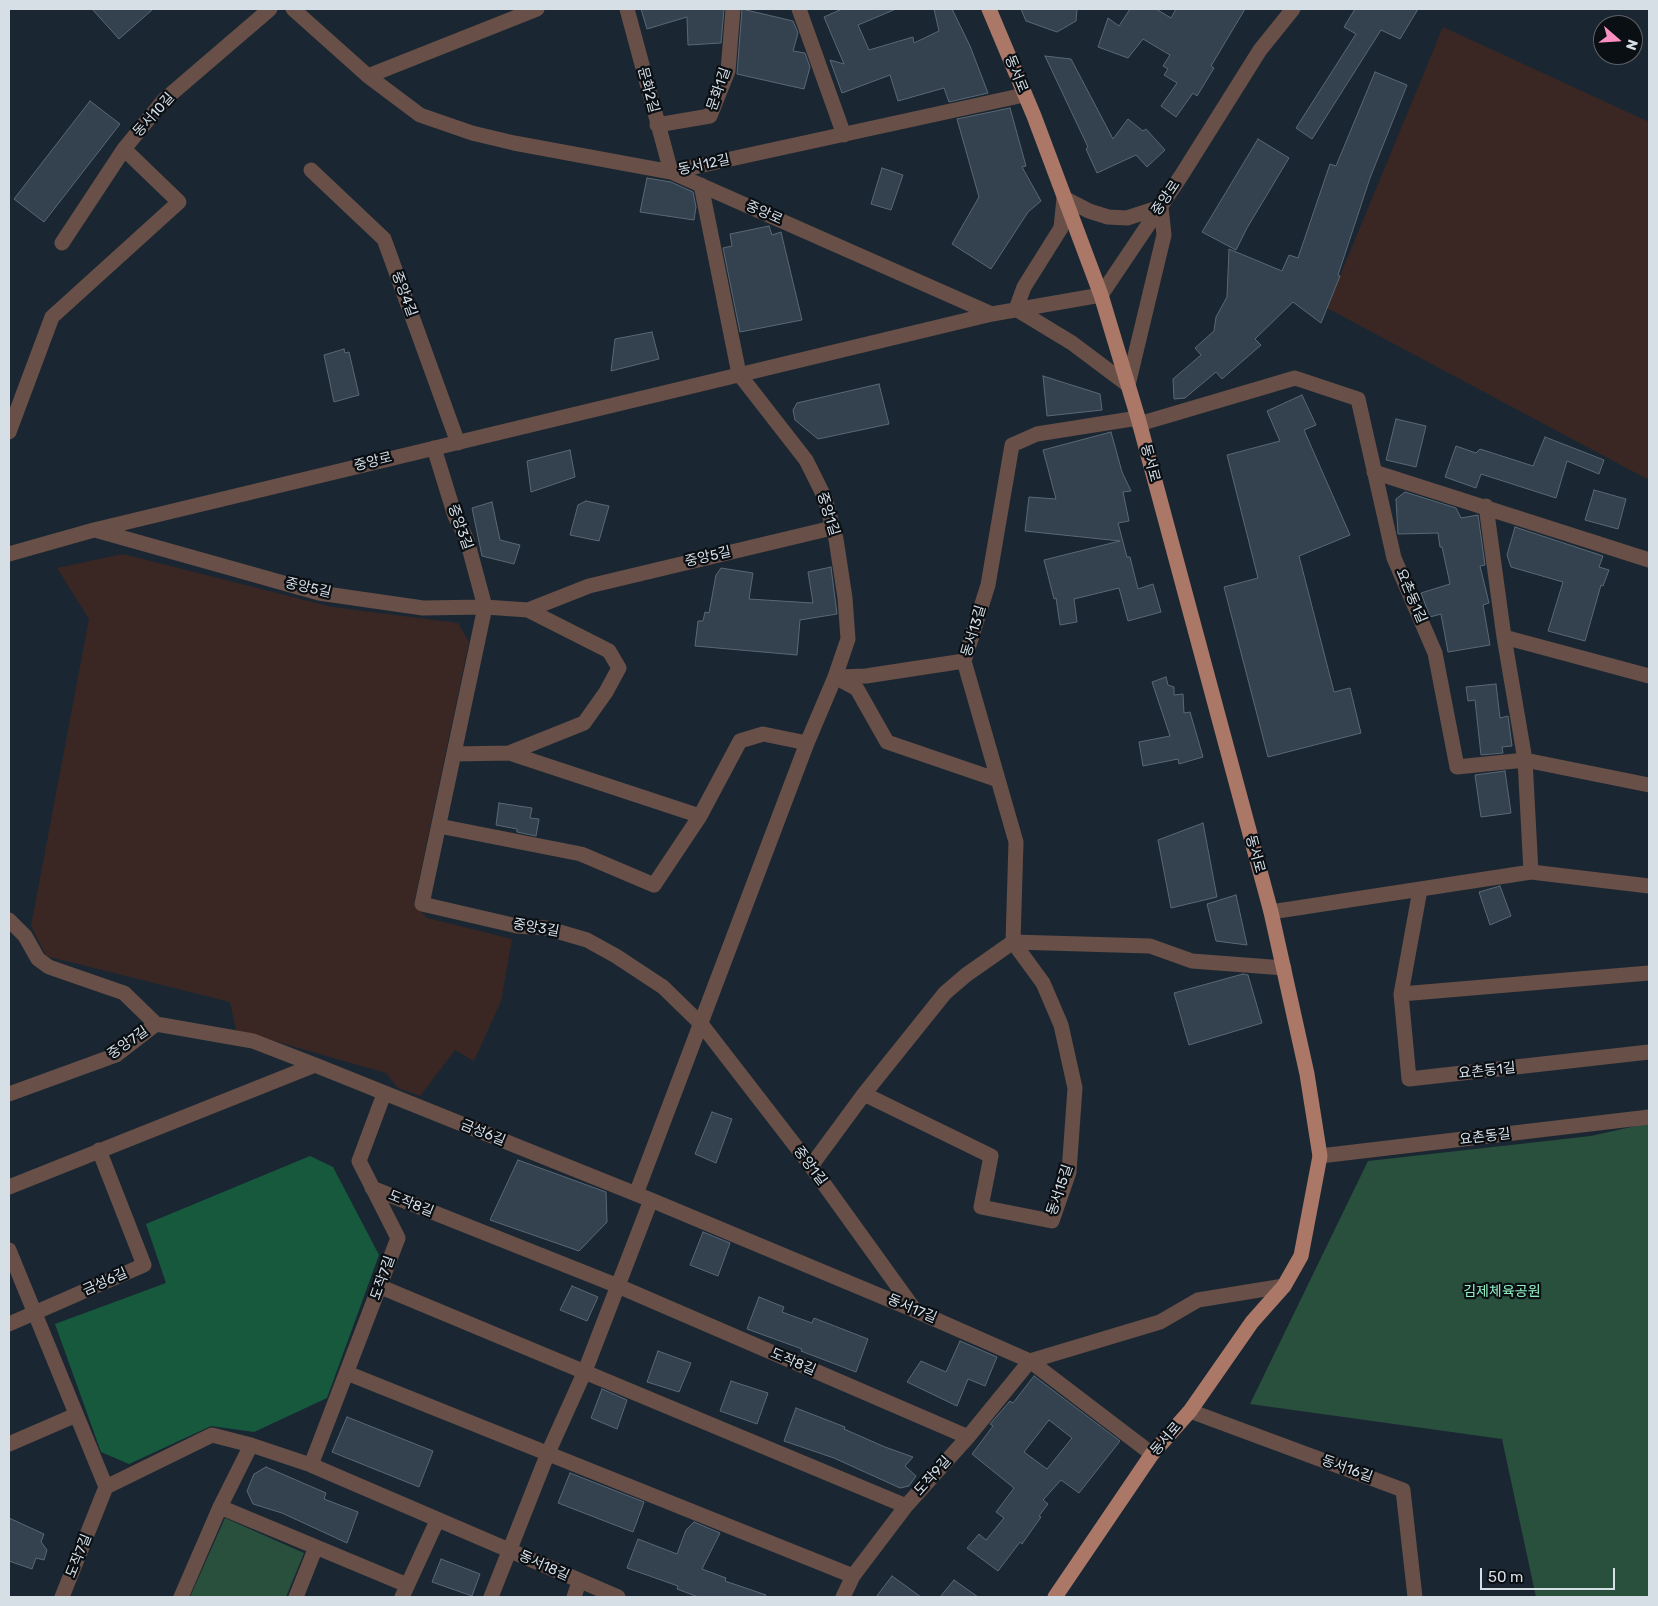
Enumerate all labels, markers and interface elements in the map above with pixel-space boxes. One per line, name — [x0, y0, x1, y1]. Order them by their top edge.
north arrow — [1593, 15, 1643, 65]
text: N — [1622, 37, 1641, 52]
street label: 동서로 — [1001, 53, 1031, 95]
street label: 문화2길 — [634, 65, 662, 115]
street label: 문화1길 — [704, 65, 734, 113]
street label: 동서10길 — [130, 89, 178, 141]
street label: 동서12길 — [676, 151, 732, 179]
street label: 중앙로 — [1148, 177, 1184, 219]
street label: 중앙로 — [743, 197, 785, 229]
street label: 중앙4길 — [388, 269, 420, 319]
street label: 동서로 — [1137, 442, 1163, 484]
street label: 중앙로 — [352, 449, 394, 475]
street label: 중앙1길 — [813, 490, 843, 538]
street label: 중앙3길 — [444, 502, 476, 552]
street label: 중앙5길 — [683, 544, 733, 570]
street label: 요촌동1길 — [1392, 566, 1430, 626]
street label: 중앙5길 — [283, 575, 333, 601]
street label: 동서13길 — [958, 603, 990, 659]
street label: 동서로 — [1242, 833, 1268, 875]
street label: 중앙3길 — [511, 916, 561, 940]
street label: 중앙7길 — [104, 1023, 152, 1063]
street label: 요촌동1길 — [1458, 1060, 1516, 1082]
street label: 금성6길 — [458, 1116, 508, 1150]
street label: 요촌동길 — [1458, 1126, 1512, 1148]
street label: 중앙1길 — [790, 1143, 830, 1189]
street label: 동서15길 — [1043, 1162, 1077, 1218]
street label: 도작8길 — [386, 1187, 436, 1221]
street label: 도작7길 — [367, 1254, 399, 1302]
street label: 금성6길 — [80, 1265, 130, 1299]
park label: 김제체육공원 — [1463, 1284, 1541, 1300]
street label: 동서17길 — [885, 1291, 939, 1327]
street label: 도작8길 — [768, 1345, 818, 1379]
street label: 동서로 — [1147, 1419, 1185, 1459]
street label: 동서16길 — [1319, 1452, 1375, 1486]
street label: 도작9길 — [911, 1453, 955, 1499]
street label: 도작7길 — [63, 1532, 95, 1580]
street label: 동서18길 — [516, 1547, 572, 1585]
scale bar — [1483, 1558, 1618, 1590]
text: 50 m — [1488, 1568, 1523, 1586]

